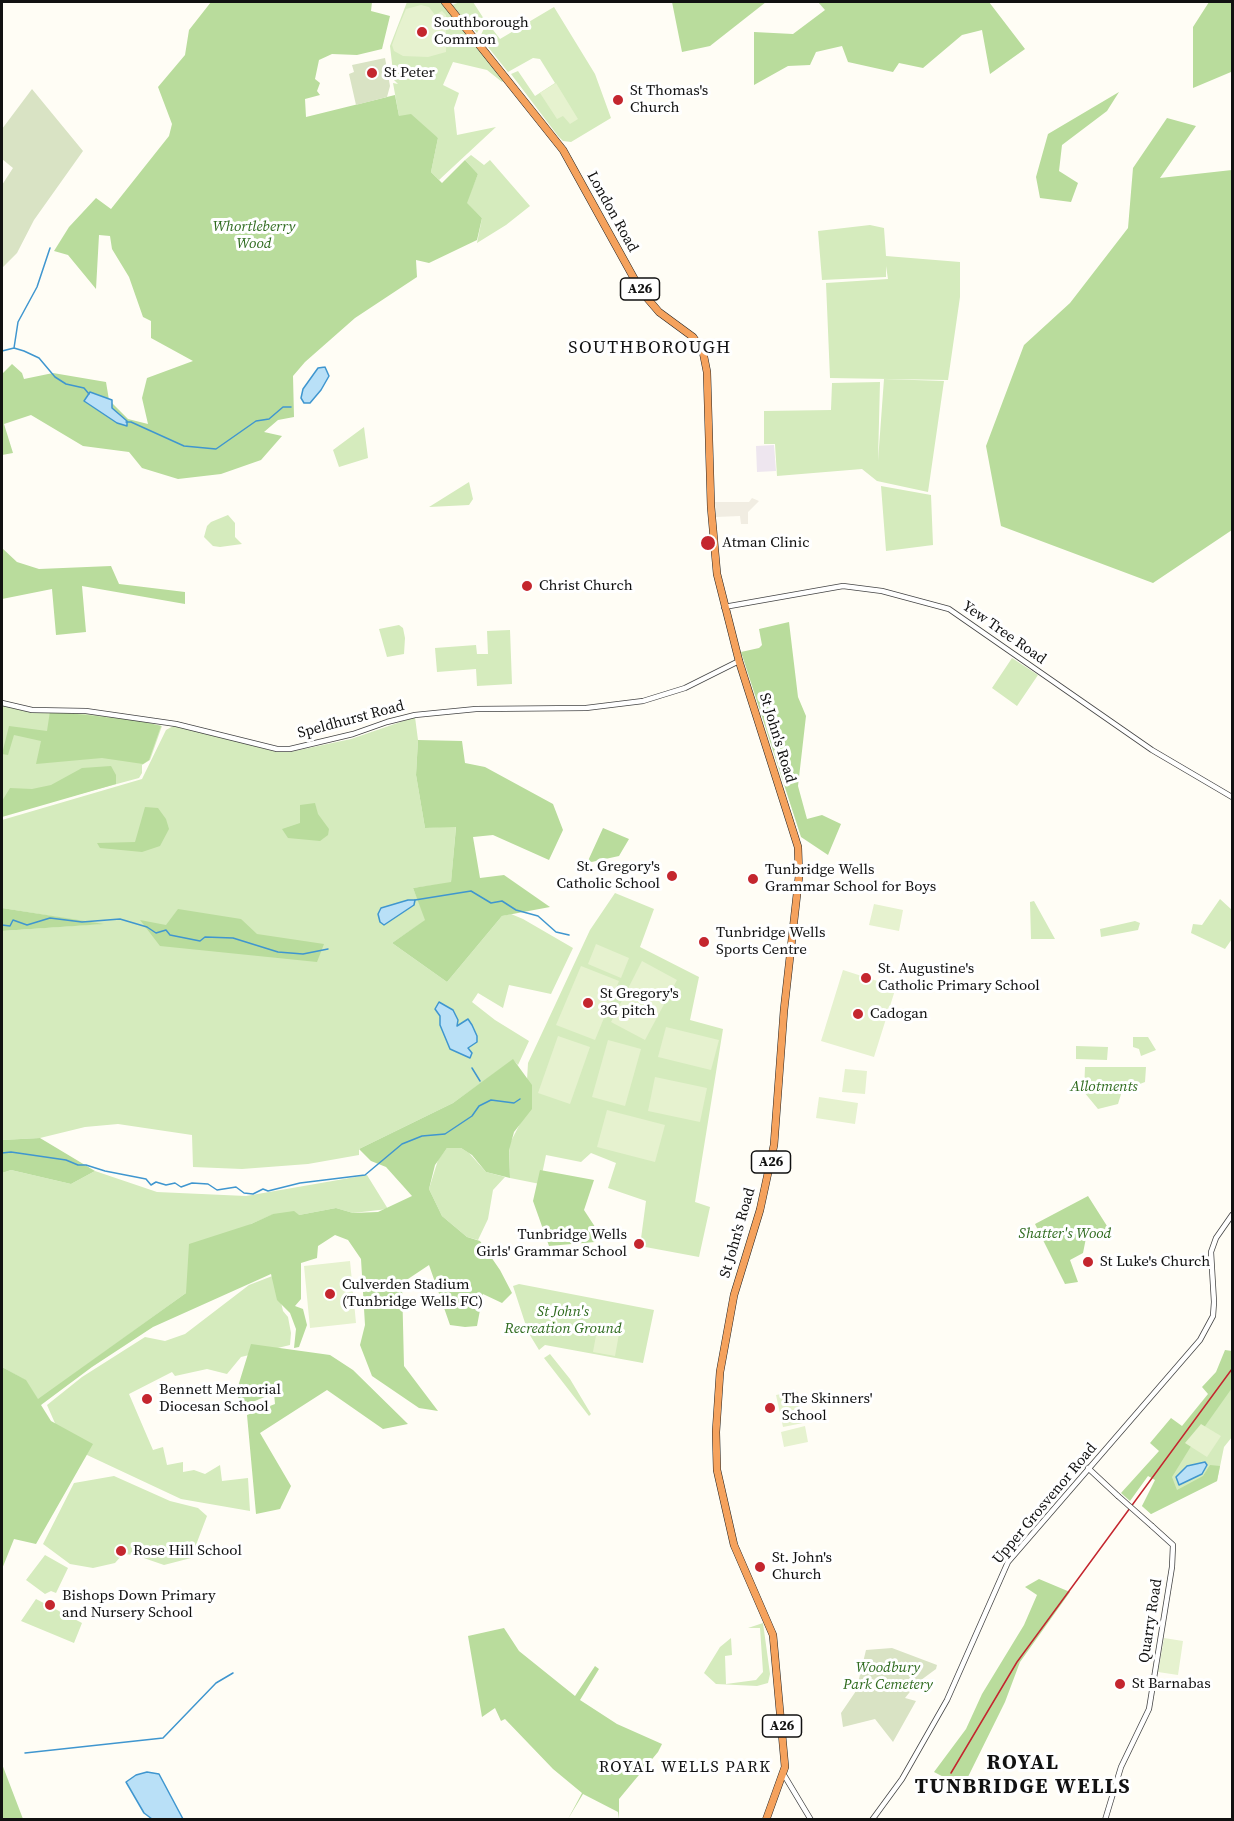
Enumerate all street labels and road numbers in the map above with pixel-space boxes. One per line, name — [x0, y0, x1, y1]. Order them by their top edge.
street label: London Road — [582, 168, 642, 256]
road number: A26 — [620, 278, 660, 300]
street label: Yew Tree Road — [959, 597, 1049, 669]
street label: St John's Road — [755, 691, 799, 785]
street label: Speldhurst Road — [296, 697, 406, 743]
road number: A26 — [752, 1151, 790, 1173]
street label: St John's Road — [717, 1186, 759, 1280]
street label: Upper Grosvenor Road — [989, 1440, 1101, 1568]
street label: Quarry Road — [1135, 1578, 1167, 1664]
road number: A26 — [762, 1715, 802, 1737]

